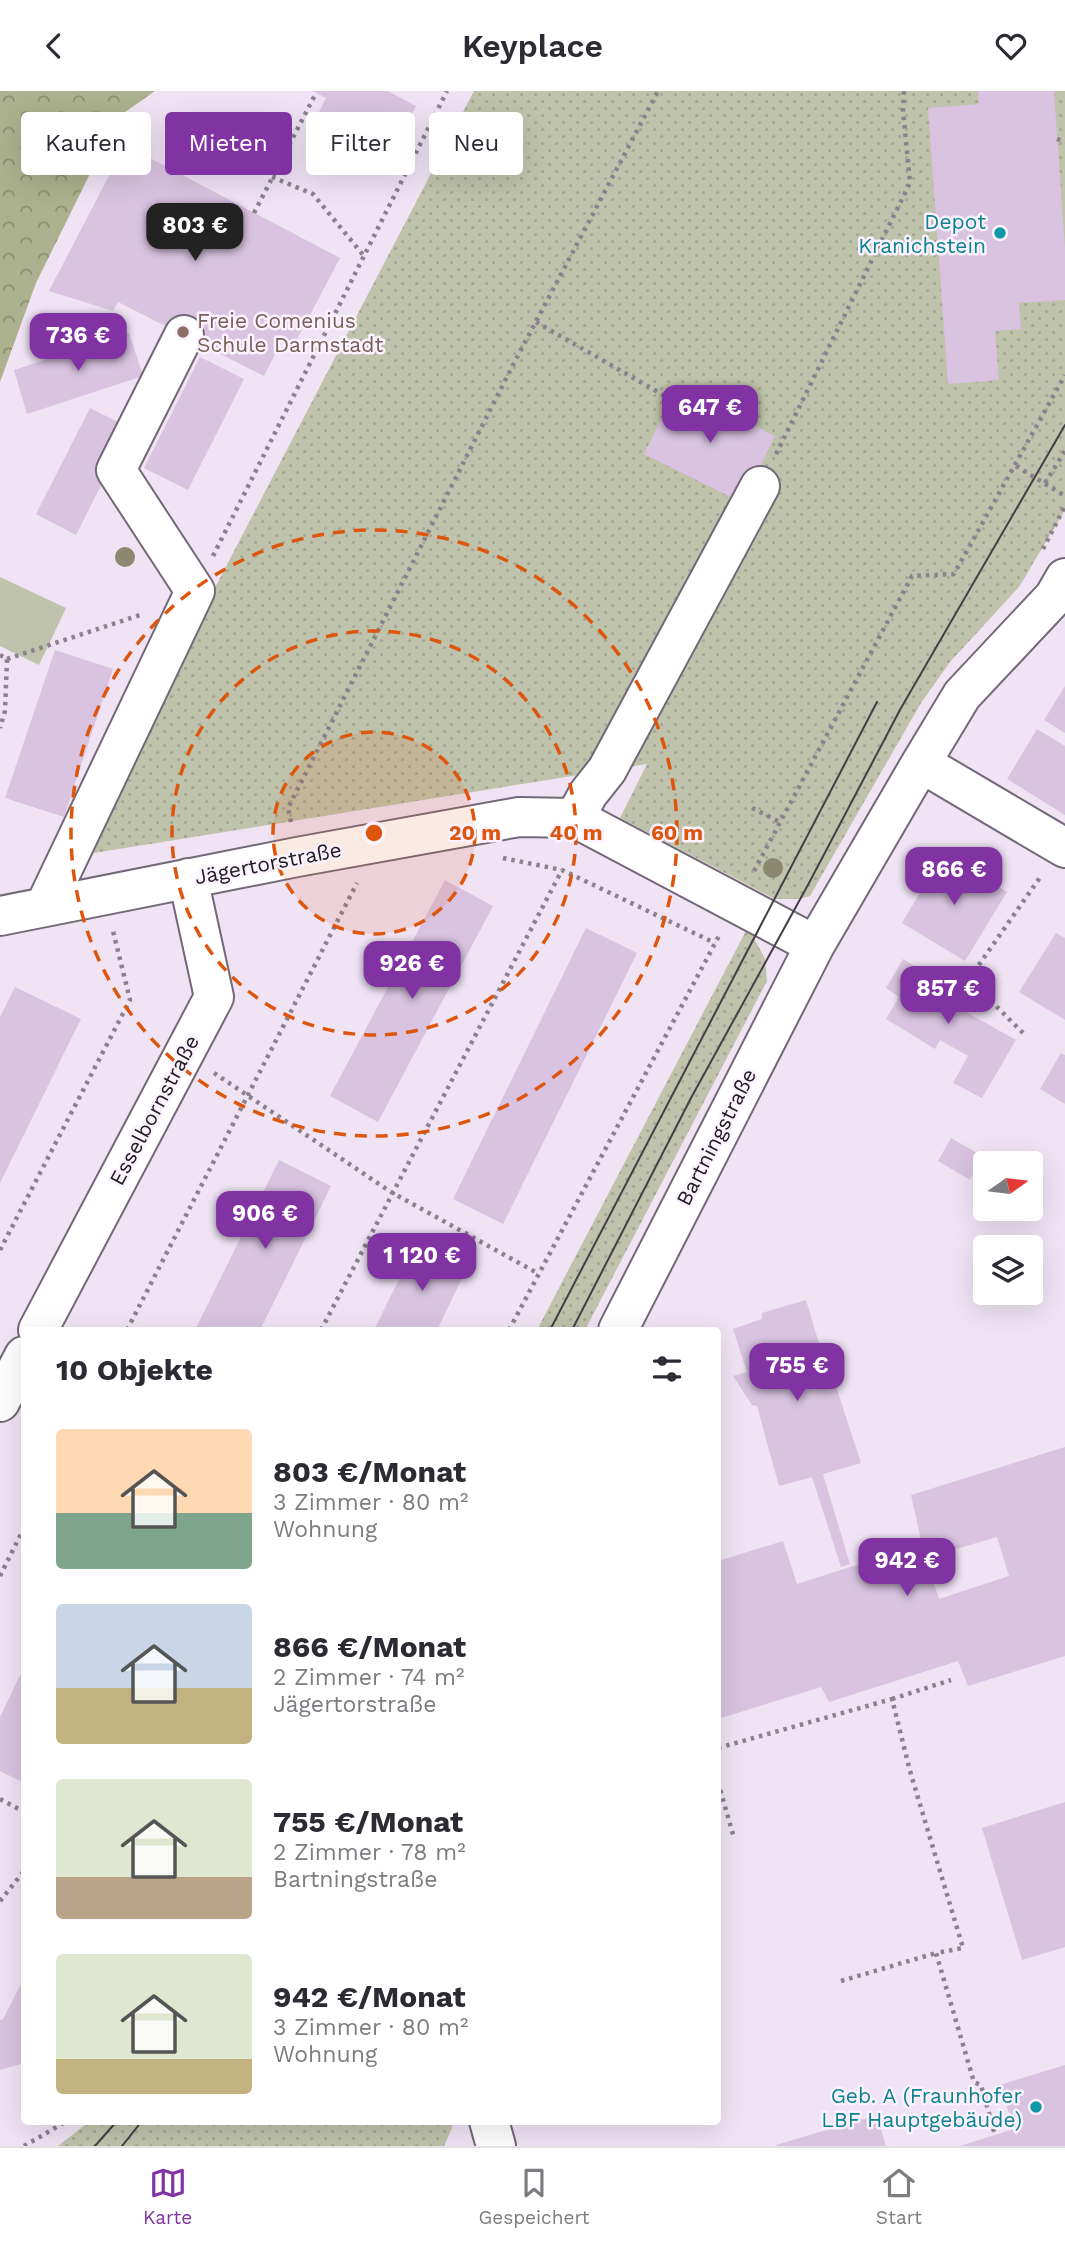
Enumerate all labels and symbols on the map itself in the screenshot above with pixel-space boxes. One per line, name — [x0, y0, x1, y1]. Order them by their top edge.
pin: 803 € — [146, 204, 244, 263]
place label: Depot Kranichstein — [858, 209, 986, 258]
marker: Depot Kranichstein — [992, 225, 1008, 241]
place label: Freie Comenius Schule Darmstadt — [197, 308, 383, 357]
pin: 736 € — [29, 313, 127, 373]
marker: Freie Comenius Schule Darmstadt — [175, 324, 191, 340]
pin: 647 € — [661, 385, 759, 445]
text: 20 m — [449, 820, 501, 845]
text: 40 m — [550, 820, 602, 845]
text: 60 m — [651, 820, 703, 845]
centre of rings — [362, 821, 386, 845]
street label: Jägertorstraße — [192, 836, 344, 890]
pin: 866 € — [905, 847, 1003, 907]
pin: 926 € — [363, 941, 461, 1001]
pin: 857 € — [899, 967, 997, 1026]
street label: Esselbornstraße — [104, 1031, 204, 1189]
street label: Bartningstraße — [671, 1064, 761, 1210]
north arrow — [973, 1151, 1043, 1221]
pin: 906 € — [216, 1191, 314, 1251]
pin: 1 120 € — [357, 1233, 487, 1293]
pin: 755 € — [748, 1343, 846, 1403]
pin: 942 € — [858, 1539, 956, 1598]
place label: Geb. A (Fraunhofer LBF Hauptgebäude) — [821, 2083, 1022, 2132]
marker: Geb. A (Fraunhofer LBF Hauptgebäude) — [1028, 2099, 1044, 2115]

